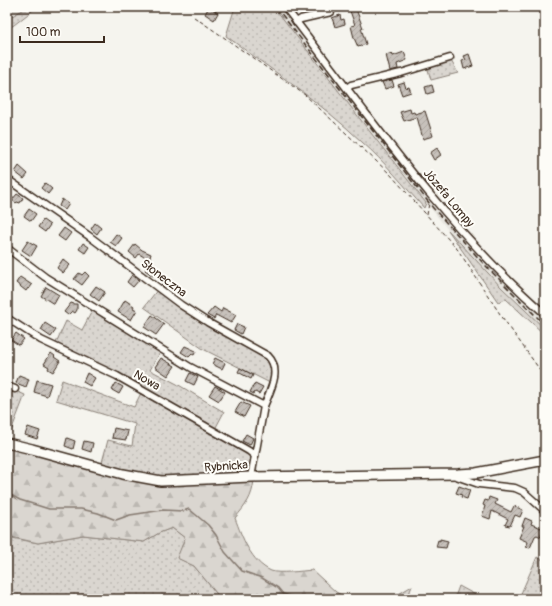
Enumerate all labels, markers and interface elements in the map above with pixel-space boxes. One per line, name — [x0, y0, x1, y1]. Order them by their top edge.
scale bar — [20, 18, 104, 44]
text: 100 m — [26, 25, 61, 40]
street label: Józefa Lompy — [420, 166, 477, 230]
street label: Słoneczna — [138, 256, 190, 301]
street label: Nowa — [131, 367, 163, 394]
street label: Rybnicka — [204, 457, 249, 476]

